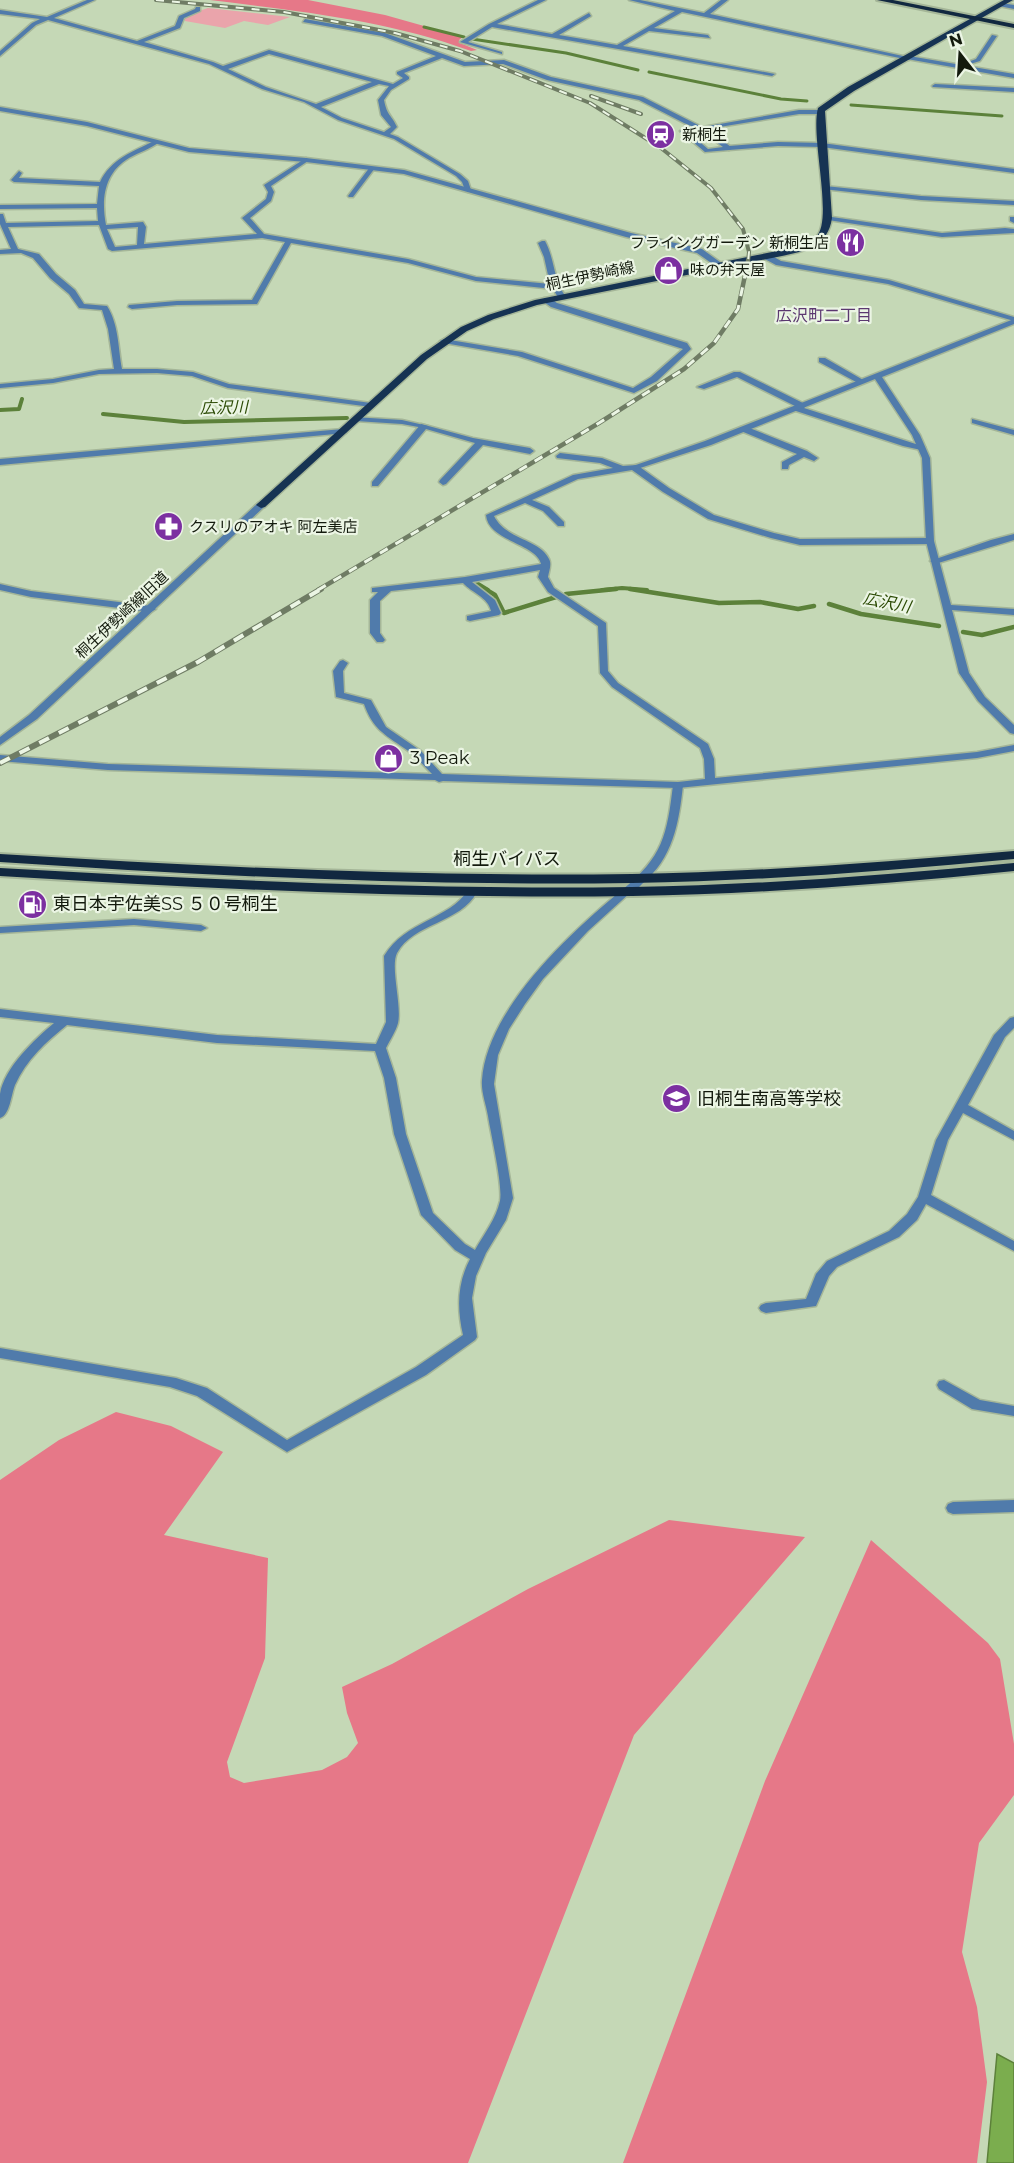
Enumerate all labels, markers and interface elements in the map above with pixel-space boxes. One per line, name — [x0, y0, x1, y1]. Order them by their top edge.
north arrow — [930, 24, 990, 84]
text: N — [947, 29, 965, 51]
station icon: 新桐生 — [645, 119, 677, 151]
place label: 新桐生 — [682, 125, 727, 144]
restaurant icon: フライングガーデン 新桐生店 — [834, 227, 866, 259]
place label: フライングガーデン 新桐生店 — [630, 233, 829, 252]
shop icon: 味の弁天屋 — [653, 254, 685, 286]
street label: 桐生伊勢崎線 — [544, 257, 636, 294]
place label: 味の弁天屋 — [690, 260, 765, 279]
district label: 広沢町二丁目 — [776, 306, 872, 325]
water label: 広沢川 — [200, 398, 250, 417]
pharmacy icon: クスリのアオキ 阿左美店 — [152, 511, 184, 543]
place label: クスリのアオキ 阿左美店 — [189, 517, 357, 536]
street label: 桐生伊勢崎線旧道 — [71, 567, 172, 663]
water label: 広沢川 — [862, 589, 914, 617]
shop icon: 3 Peak — [373, 742, 405, 774]
place label: 3 Peak — [410, 747, 470, 769]
street label: 桐生バイパス — [453, 848, 561, 870]
fuel station icon: 東日本宇佐美SS ５０号桐生 — [16, 888, 48, 920]
place label: 東日本宇佐美SS ５０号桐生 — [53, 893, 278, 915]
school or university icon: 旧桐生南高等学校 — [660, 1083, 692, 1115]
place label: 旧桐生南高等学校 — [697, 1088, 841, 1110]

